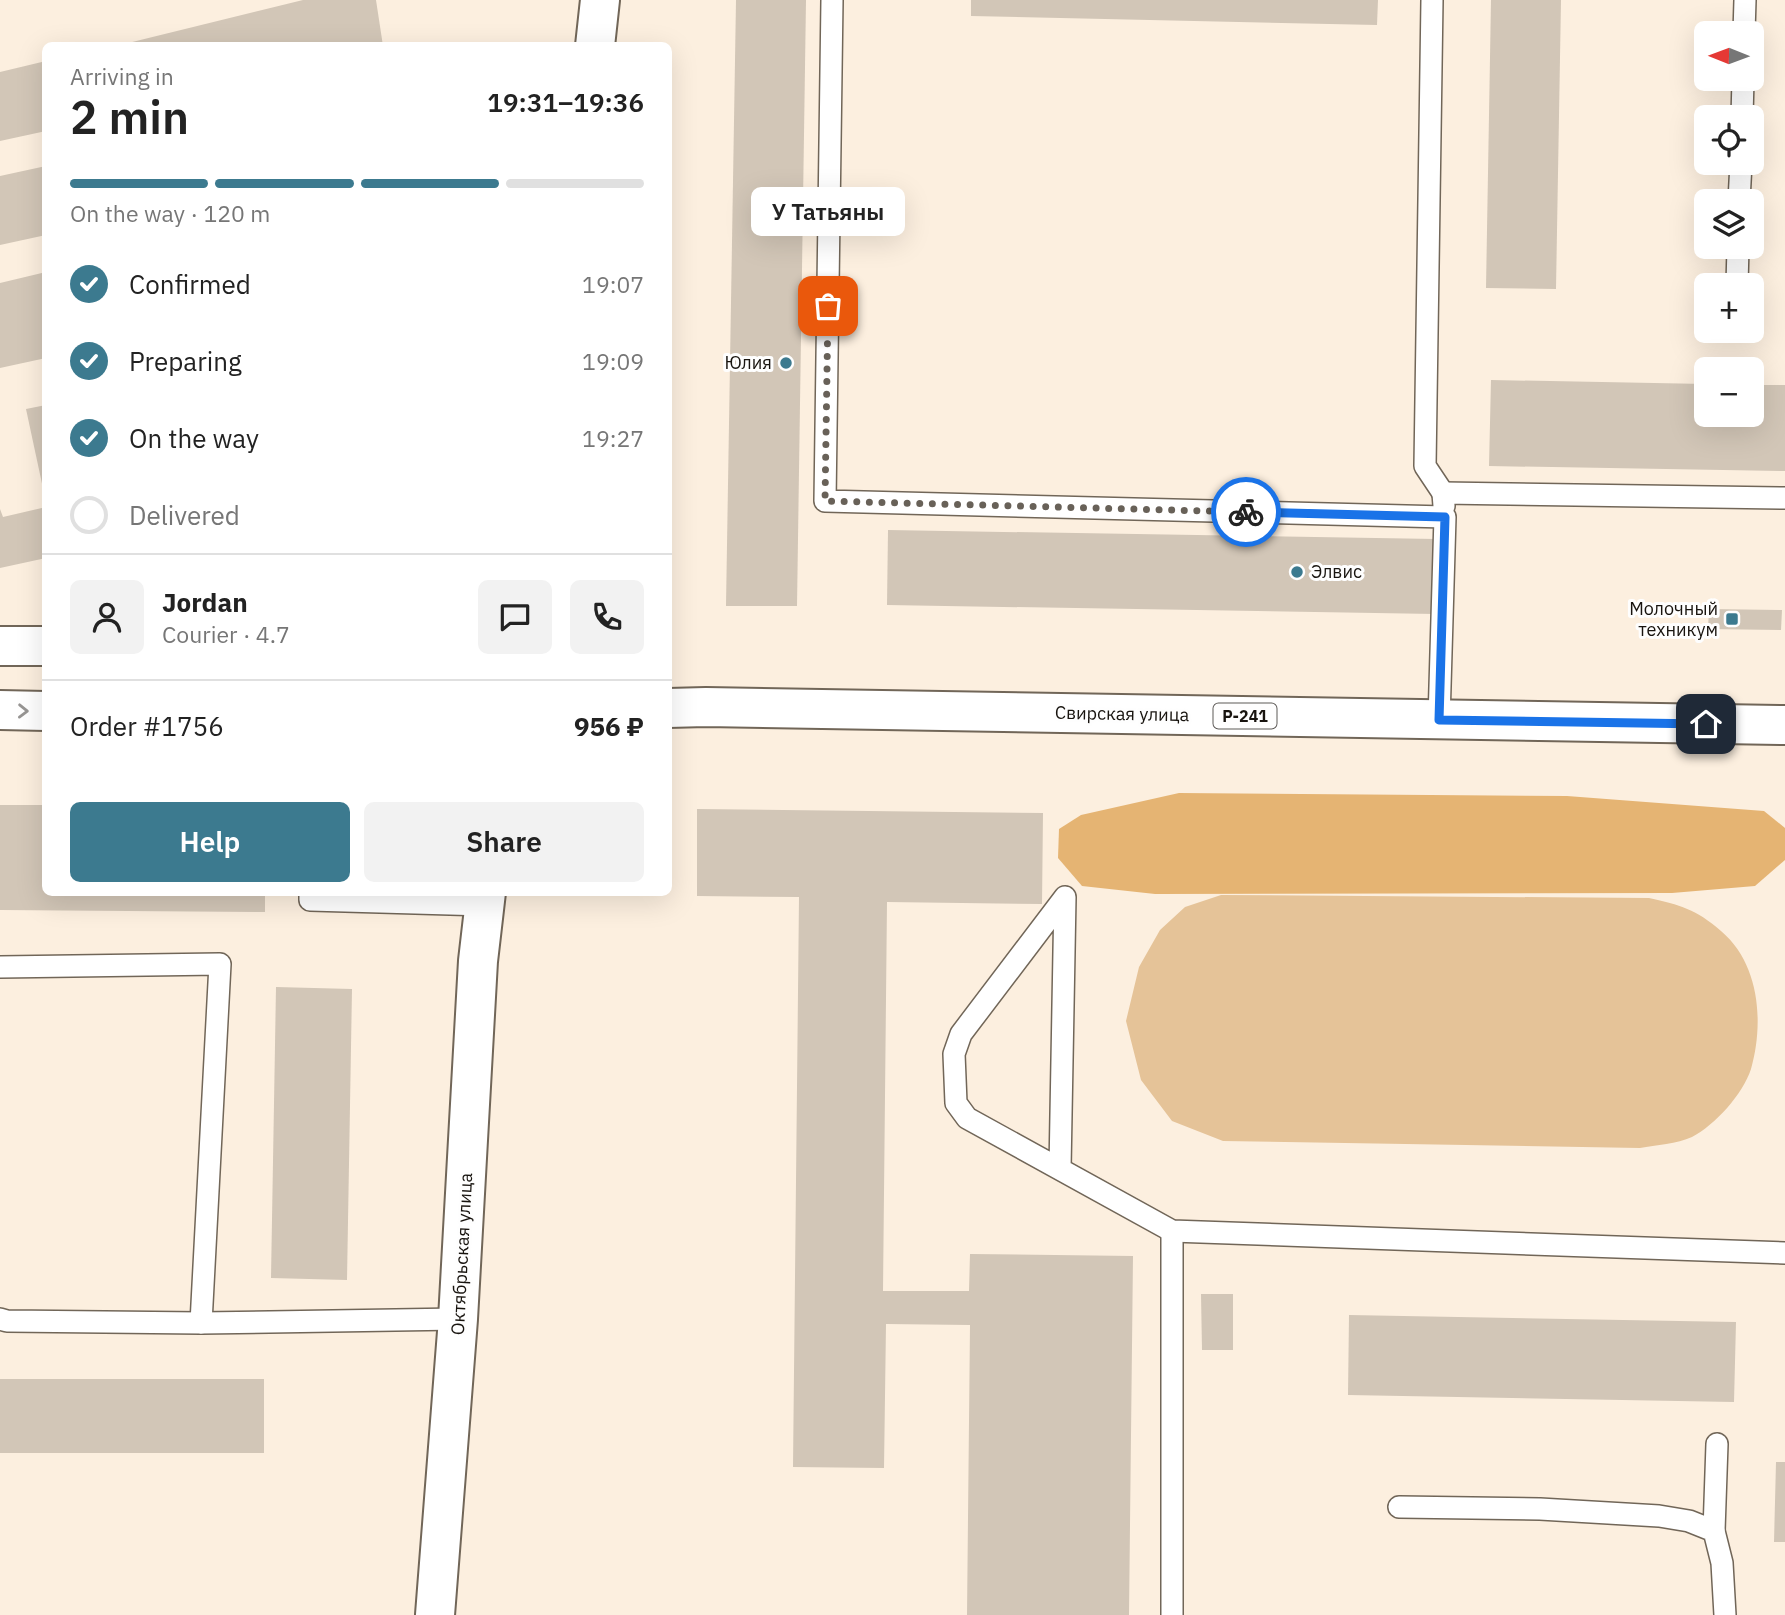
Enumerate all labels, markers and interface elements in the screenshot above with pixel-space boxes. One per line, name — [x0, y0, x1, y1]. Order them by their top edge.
north arrow — [1694, 21, 1764, 91]
map controls — [1694, 21, 1764, 427]
text: Arriving in — [70, 61, 174, 91]
text: 19:31–19:36 — [487, 85, 644, 119]
text: 2 min — [70, 87, 189, 147]
button: locate — [1694, 105, 1764, 175]
callout: У Татьяны — [751, 187, 905, 236]
button: layers — [1694, 189, 1764, 259]
text: У Татьяны — [772, 196, 884, 226]
text: On the way · 120 m — [70, 198, 270, 228]
icon: check — [70, 265, 108, 303]
text: Confirmed — [129, 267, 251, 301]
text: 19:07 — [582, 269, 644, 299]
button: + — [1694, 273, 1764, 343]
pin — [798, 276, 858, 336]
icon: bag — [809, 287, 847, 325]
icon: check — [70, 342, 108, 380]
text: Preparing — [129, 344, 242, 378]
text: 19:09 — [582, 346, 644, 376]
place label: Юлия — [725, 351, 772, 374]
marker: Юлия — [778, 355, 794, 371]
button: − — [1694, 357, 1764, 427]
icon: check — [70, 419, 108, 457]
text: On the way — [129, 421, 259, 455]
text: 19:27 — [582, 423, 644, 453]
courier — [1211, 477, 1281, 547]
icon: bike — [1227, 493, 1265, 531]
text: Delivered — [129, 498, 240, 532]
place label: Элвис — [1311, 560, 1362, 583]
marker: Элвис — [1289, 564, 1305, 580]
button: person — [70, 580, 144, 654]
button: chat — [478, 580, 552, 654]
button: phone — [570, 580, 644, 654]
text: Jordan — [162, 585, 248, 619]
place label: Молочный техникум — [1629, 597, 1718, 641]
marker: Молочный техникум — [1724, 611, 1740, 627]
text: Courier · 4.7 — [162, 619, 290, 649]
pin — [1676, 694, 1736, 754]
street label: Свирская улица — [1055, 701, 1190, 726]
one-way arrow — [18, 703, 29, 718]
road number: Р-241 — [1214, 704, 1276, 729]
icon: home — [1687, 705, 1725, 743]
text: Order #1756 — [70, 709, 224, 743]
text: 956 ₽ — [574, 709, 644, 743]
button: Help — [70, 802, 350, 882]
button: Share — [364, 802, 644, 882]
street label: Октябрьская улица — [446, 1172, 477, 1336]

